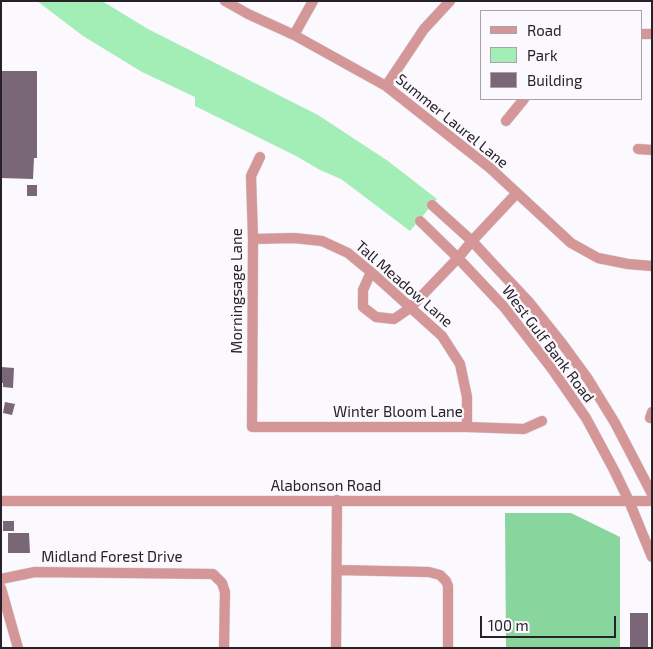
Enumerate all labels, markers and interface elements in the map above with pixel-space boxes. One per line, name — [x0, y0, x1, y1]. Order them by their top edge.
legend — [480, 10, 643, 100]
text: Road — [527, 21, 562, 39]
text: Park — [527, 46, 558, 64]
street label: Summer Laurel Lane — [392, 70, 512, 172]
text: Building — [527, 71, 582, 89]
street label: Morningsage Lane — [228, 228, 246, 354]
street label: Tall Meadow Lane — [352, 237, 456, 331]
street label: West Gulf Bank Road — [498, 282, 598, 406]
street label: Winter Bloom Lane — [333, 403, 463, 421]
street label: Alabonson Road — [271, 477, 381, 495]
street label: Midland Forest Drive — [41, 548, 183, 566]
scale bar — [483, 606, 619, 638]
text: 100 m — [488, 616, 529, 634]

